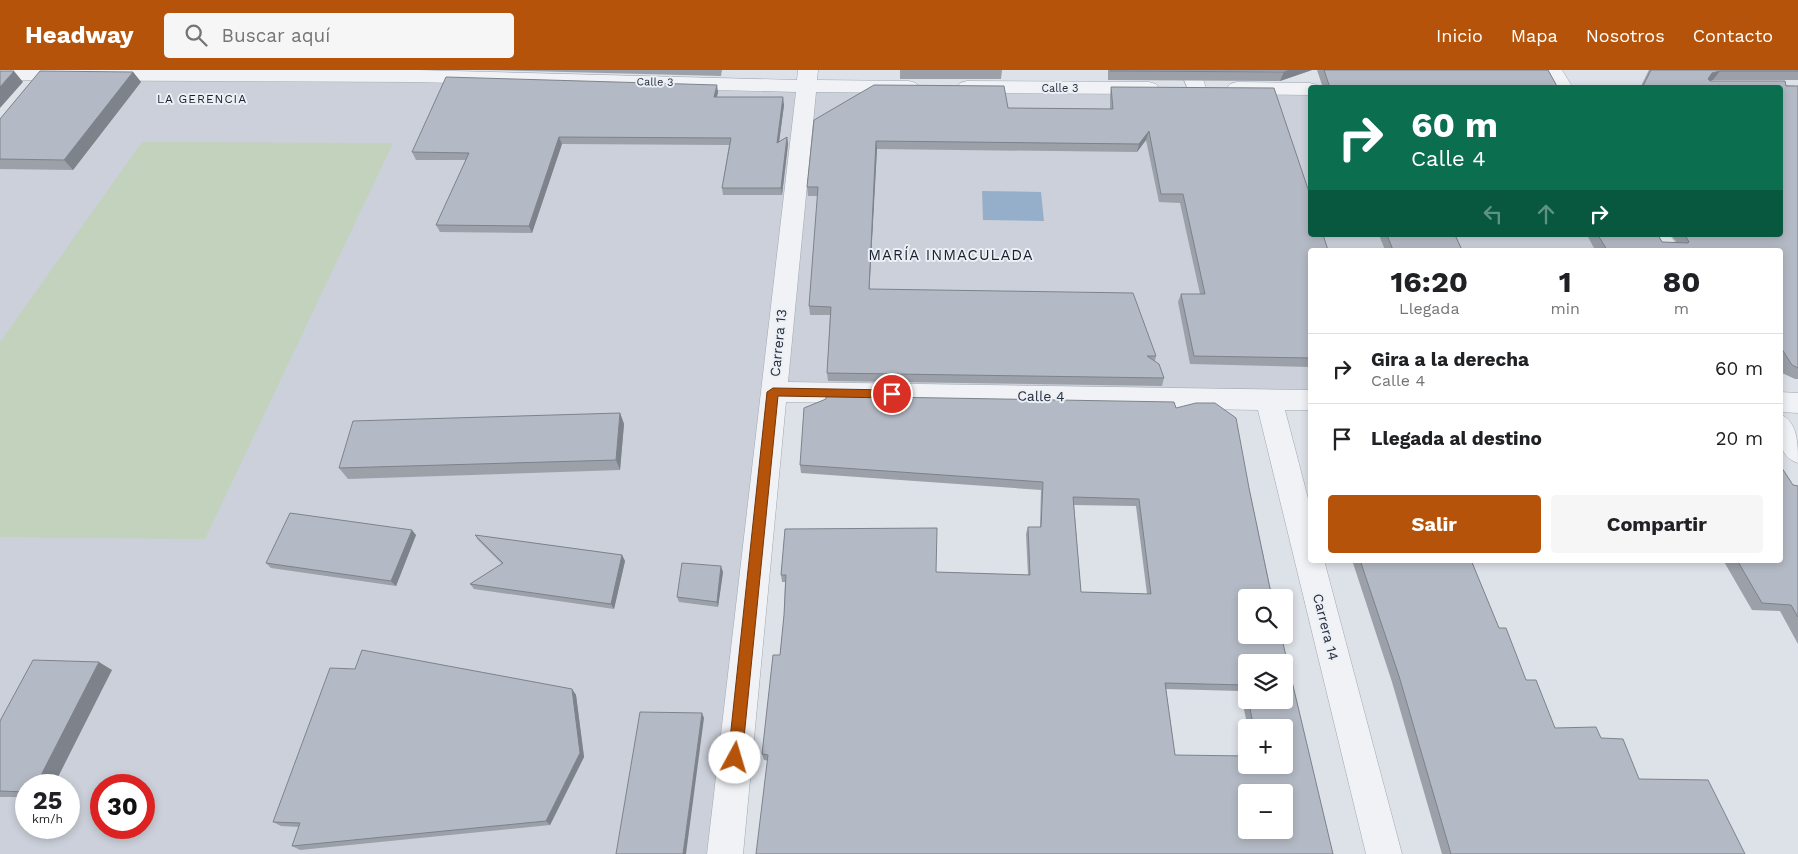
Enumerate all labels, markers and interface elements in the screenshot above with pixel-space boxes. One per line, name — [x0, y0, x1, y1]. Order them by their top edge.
search box — [164, 13, 514, 58]
text: Headway — [25, 21, 134, 49]
icon: search — [182, 21, 210, 49]
text: Buscar aquí — [222, 24, 330, 47]
text: Inicio — [1436, 25, 1483, 46]
text: Mapa — [1511, 25, 1558, 46]
text: Nosotros — [1586, 25, 1665, 46]
text: Contacto — [1693, 25, 1773, 46]
street label: Calle 3 — [636, 75, 674, 89]
street label: Calle 3 — [1041, 82, 1079, 95]
district label: LA GERENCIA — [157, 92, 247, 106]
text: 60 m — [1411, 104, 1498, 146]
icon: right — [1328, 105, 1393, 170]
text: Calle 4 — [1411, 146, 1486, 171]
icon: left — [1479, 200, 1507, 228]
icon: ahead — [1532, 200, 1560, 228]
icon: right — [1585, 200, 1613, 228]
district label: MARÍA INMACULADA — [868, 246, 1034, 264]
text: 16:20 — [1390, 264, 1468, 299]
text: 1 — [1559, 264, 1572, 299]
text: 80 — [1662, 264, 1701, 299]
text: Llegada — [1399, 299, 1459, 318]
text: min — [1551, 299, 1580, 318]
text: m — [1674, 299, 1689, 318]
street label: Carrera 13 — [766, 308, 790, 378]
text: Gira a la derecha — [1371, 348, 1529, 371]
icon: right — [1328, 355, 1356, 383]
text: 60 m — [1715, 357, 1763, 380]
text: Calle 4 — [1371, 371, 1425, 390]
pin — [871, 373, 913, 415]
icon: arrive — [878, 380, 906, 408]
street label: Calle 4 — [1017, 388, 1065, 404]
icon: arrive — [1328, 425, 1356, 453]
text: Llegada al destino — [1371, 427, 1542, 450]
text: 20 m — [1716, 427, 1763, 450]
button: Salir — [1328, 495, 1541, 553]
button: Compartir — [1551, 495, 1763, 553]
map controls — [1238, 589, 1293, 839]
button: search — [1238, 589, 1293, 644]
street label: Carrera 14 — [1310, 592, 1342, 662]
button: layers — [1238, 654, 1293, 709]
button: + — [1238, 719, 1293, 774]
position arrow — [708, 731, 760, 783]
speed limit sign: 30 — [90, 774, 155, 839]
button: − — [1238, 784, 1293, 839]
text: 25 — [33, 786, 62, 815]
text: km/h — [32, 812, 63, 826]

